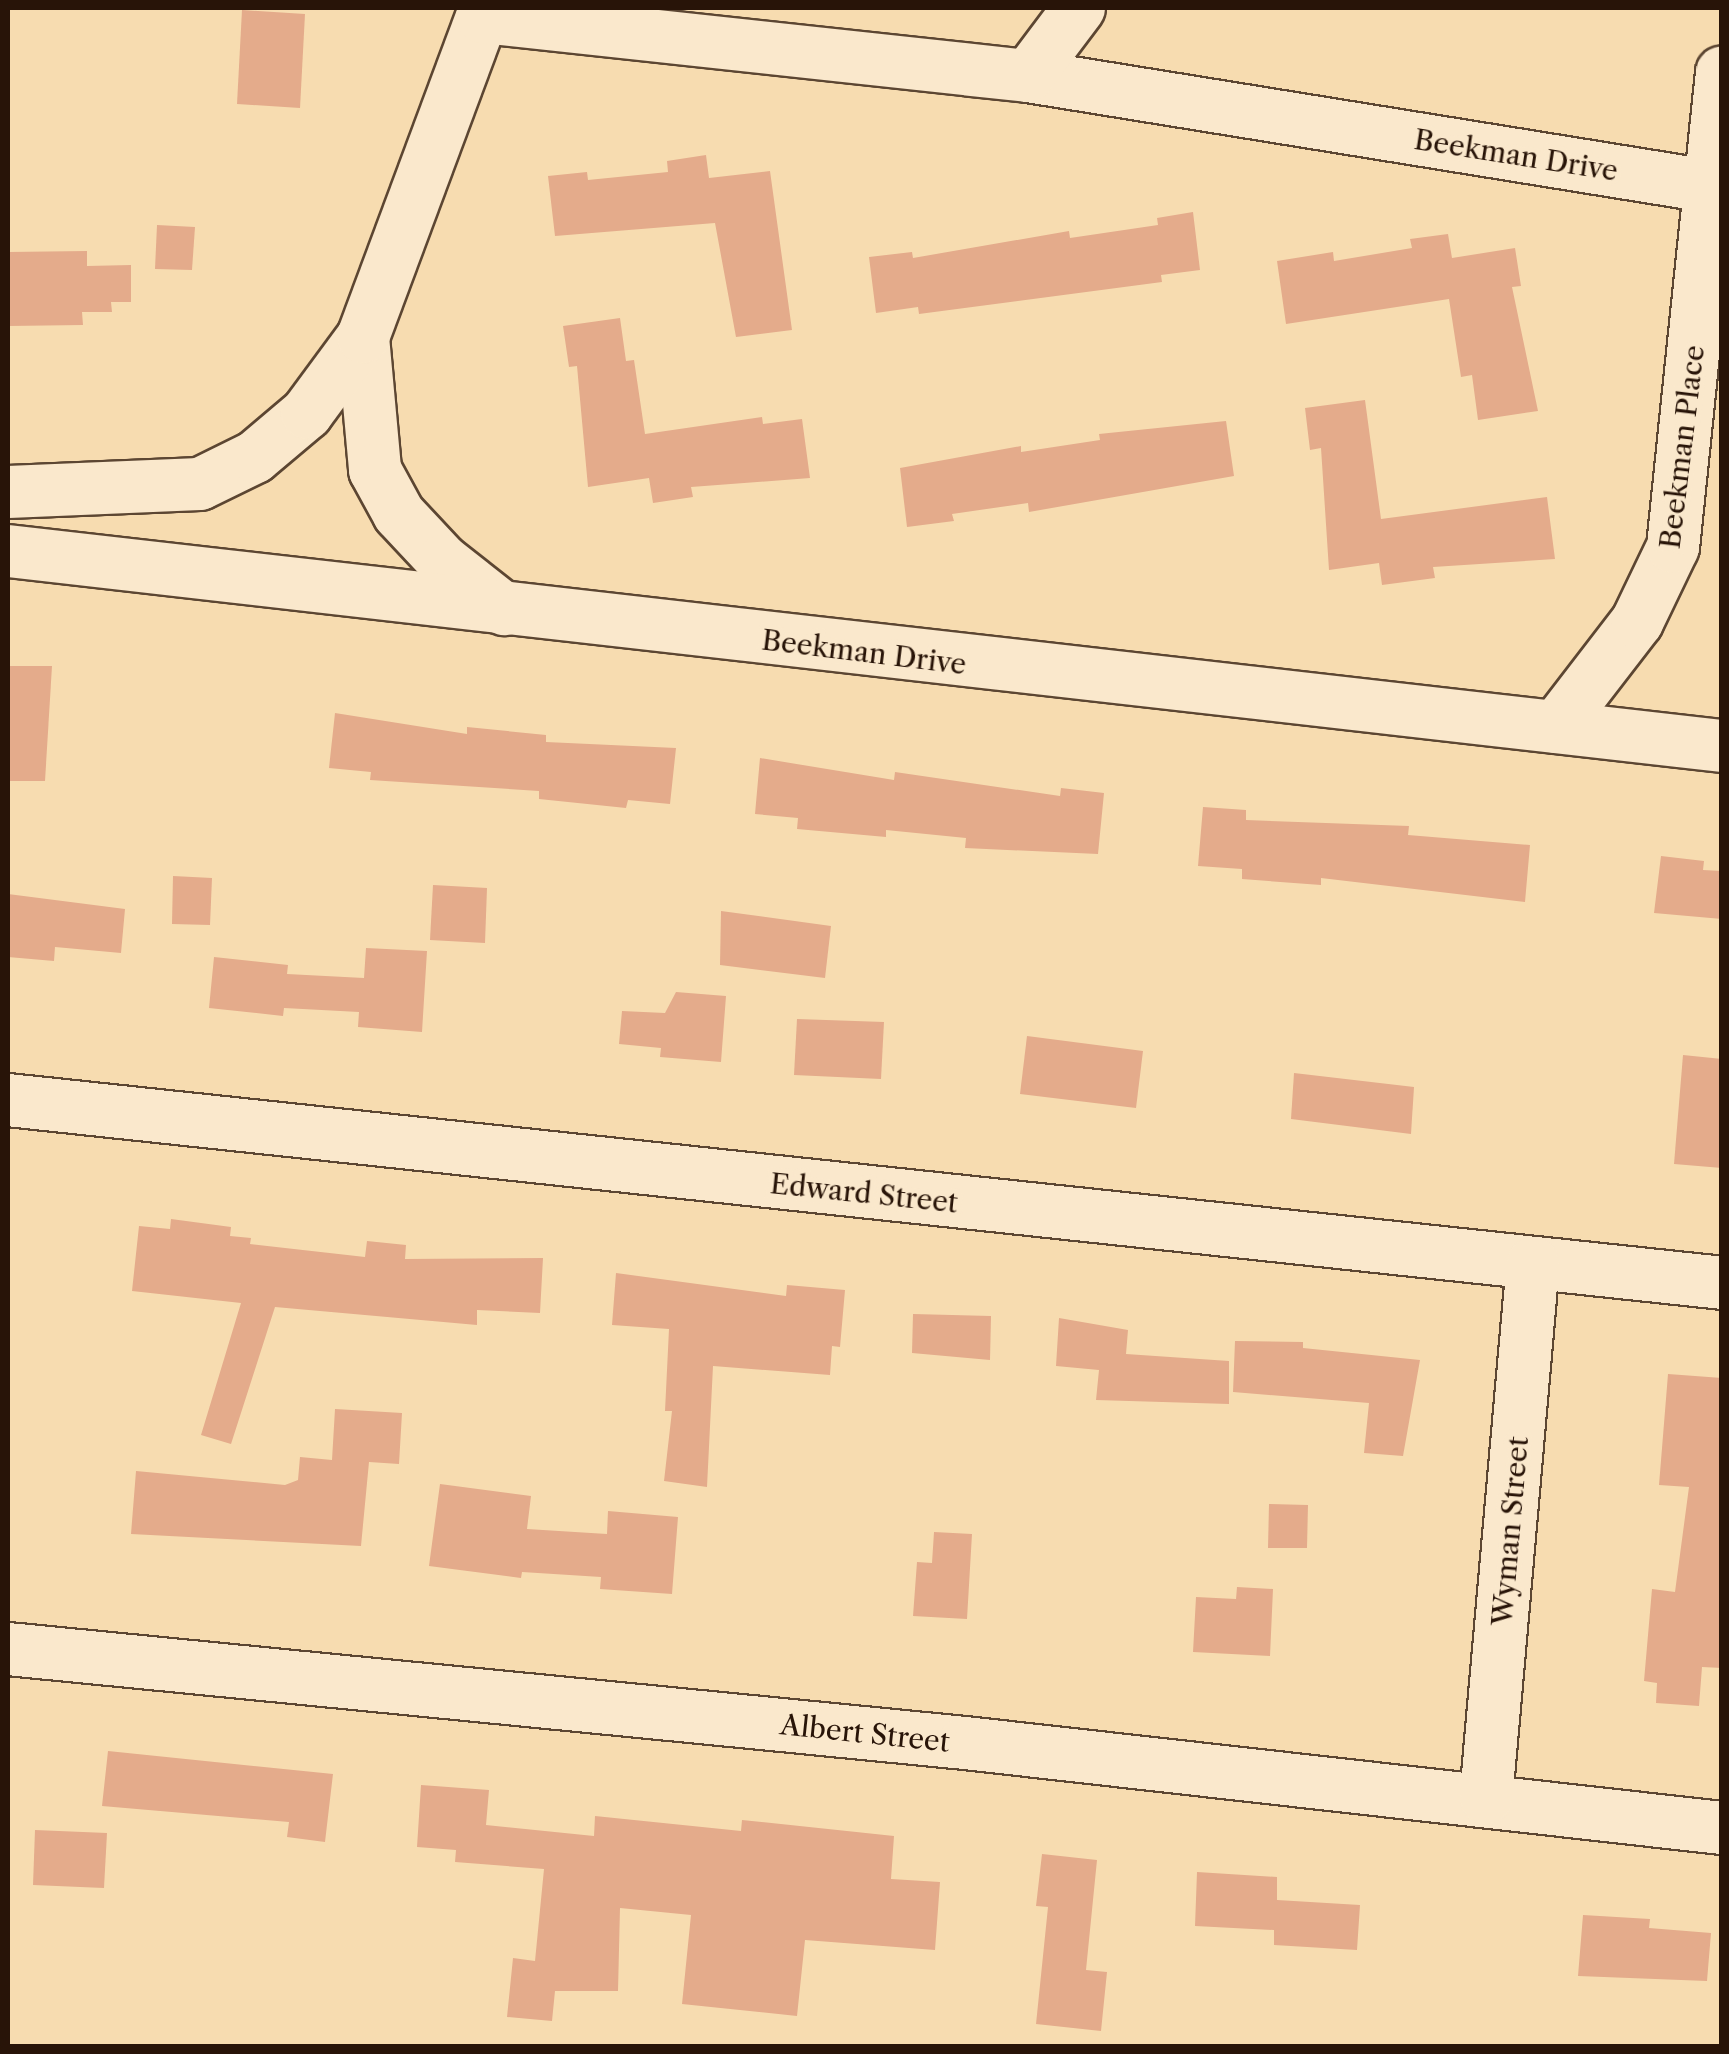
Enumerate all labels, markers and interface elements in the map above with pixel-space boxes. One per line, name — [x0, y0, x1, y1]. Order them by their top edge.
street label: Beekman Drive — [1412, 122, 1620, 188]
street label: Beekman Place — [1653, 343, 1711, 551]
street label: Beekman Drive — [760, 623, 968, 681]
street label: Edward Street — [769, 1166, 959, 1220]
street label: Wyman Street — [1485, 1435, 1535, 1627]
street label: Albert Street — [779, 1707, 951, 1759]

